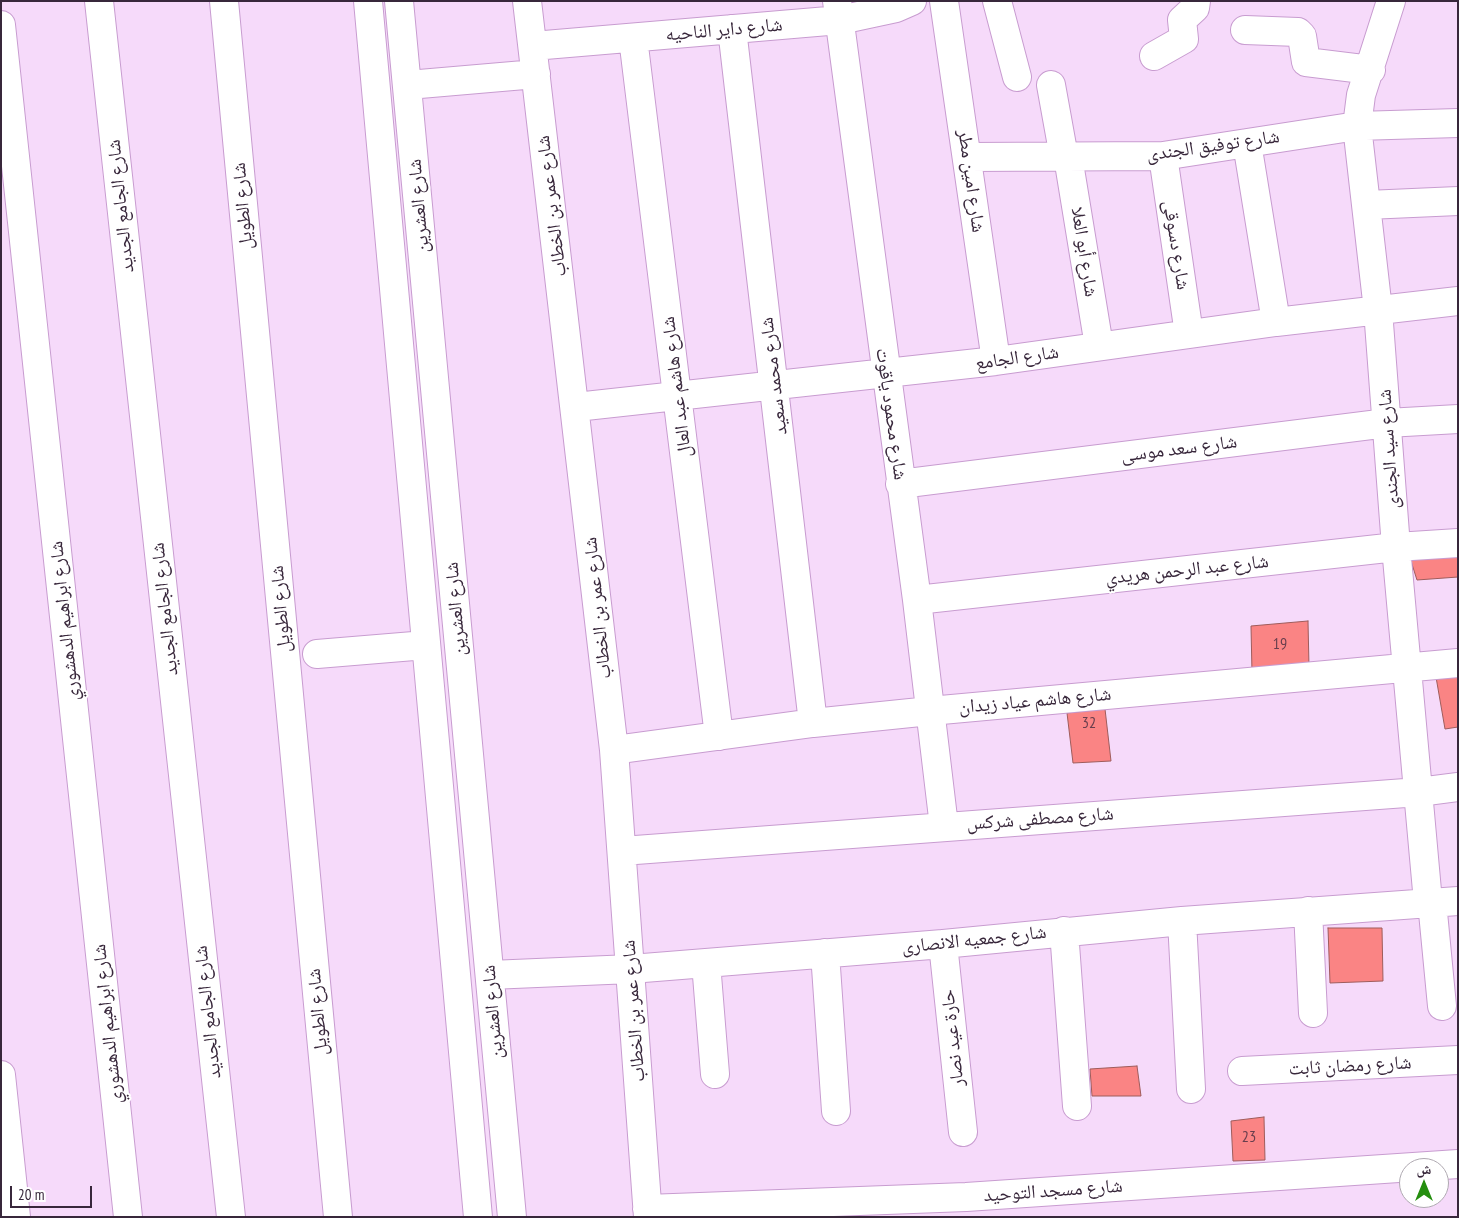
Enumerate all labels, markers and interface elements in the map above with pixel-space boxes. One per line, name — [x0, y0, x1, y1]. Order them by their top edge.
street label: شارع داير الناحيه — [665, 14, 783, 46]
street label: شارع توفيق الجندى — [1145, 125, 1281, 167]
street label: شارع امين مطر — [953, 128, 989, 234]
street label: شارع عمر بن الخطاب — [532, 134, 572, 278]
street label: شارع الجامع الجديد — [103, 138, 139, 274]
street label: شارع العشرين — [404, 158, 434, 254]
street label: شارع الطويل — [228, 162, 258, 250]
street label: شارع دسوقى — [1158, 199, 1194, 291]
street label: شارع أبو العلا — [1066, 205, 1102, 299]
street label: شارع هاشم عبد العال — [657, 315, 697, 459]
street label: شارع محمد سعيد — [755, 316, 793, 436]
street label: شارع الجامع — [974, 341, 1060, 375]
street label: شارع محمود ياقوت — [870, 347, 912, 481]
street label: شارع سيد الجندى — [1373, 388, 1405, 510]
street label: شارع سعد موسى — [1120, 431, 1238, 467]
street label: شارع عمر بن الخطاب — [579, 536, 617, 680]
street label: شارع ابراهيم الدهشوري — [45, 540, 85, 702]
street label: شارع الجامع الجديد — [147, 541, 183, 677]
street label: شارع عبد الرحمن هريدي — [1104, 550, 1270, 590]
street label: شارع العشرين — [441, 561, 471, 657]
street label: شارع الطويل — [266, 565, 296, 653]
house number: 19 — [1273, 634, 1287, 654]
street label: شارع هاشم عياد زيدان — [958, 683, 1112, 719]
house number: 32 — [1082, 713, 1096, 733]
street label: شارع مصطفى شركس — [966, 802, 1114, 836]
street label: شارع جمعيه الانصارى — [900, 921, 1048, 959]
street label: شارع عمر بن الخطاب — [618, 939, 650, 1083]
street label: شارع ابراهيم الدهشوري — [88, 943, 128, 1105]
street label: شارع الجامع الجديد — [190, 944, 226, 1080]
street label: شارع العشرين — [478, 964, 508, 1060]
street label: شارع الطويل — [303, 968, 333, 1056]
street label: حارة عيد نصار — [937, 988, 969, 1088]
street label: شارع رمضان ثابت — [1288, 1051, 1412, 1081]
house number: 23 — [1242, 1127, 1256, 1147]
north arrow — [1399, 1158, 1449, 1208]
text: ش — [1417, 1160, 1431, 1178]
street label: شارع مسجد التوحيد — [983, 1175, 1123, 1207]
scale bar — [12, 1176, 95, 1208]
text: 20 m — [18, 1185, 44, 1204]

